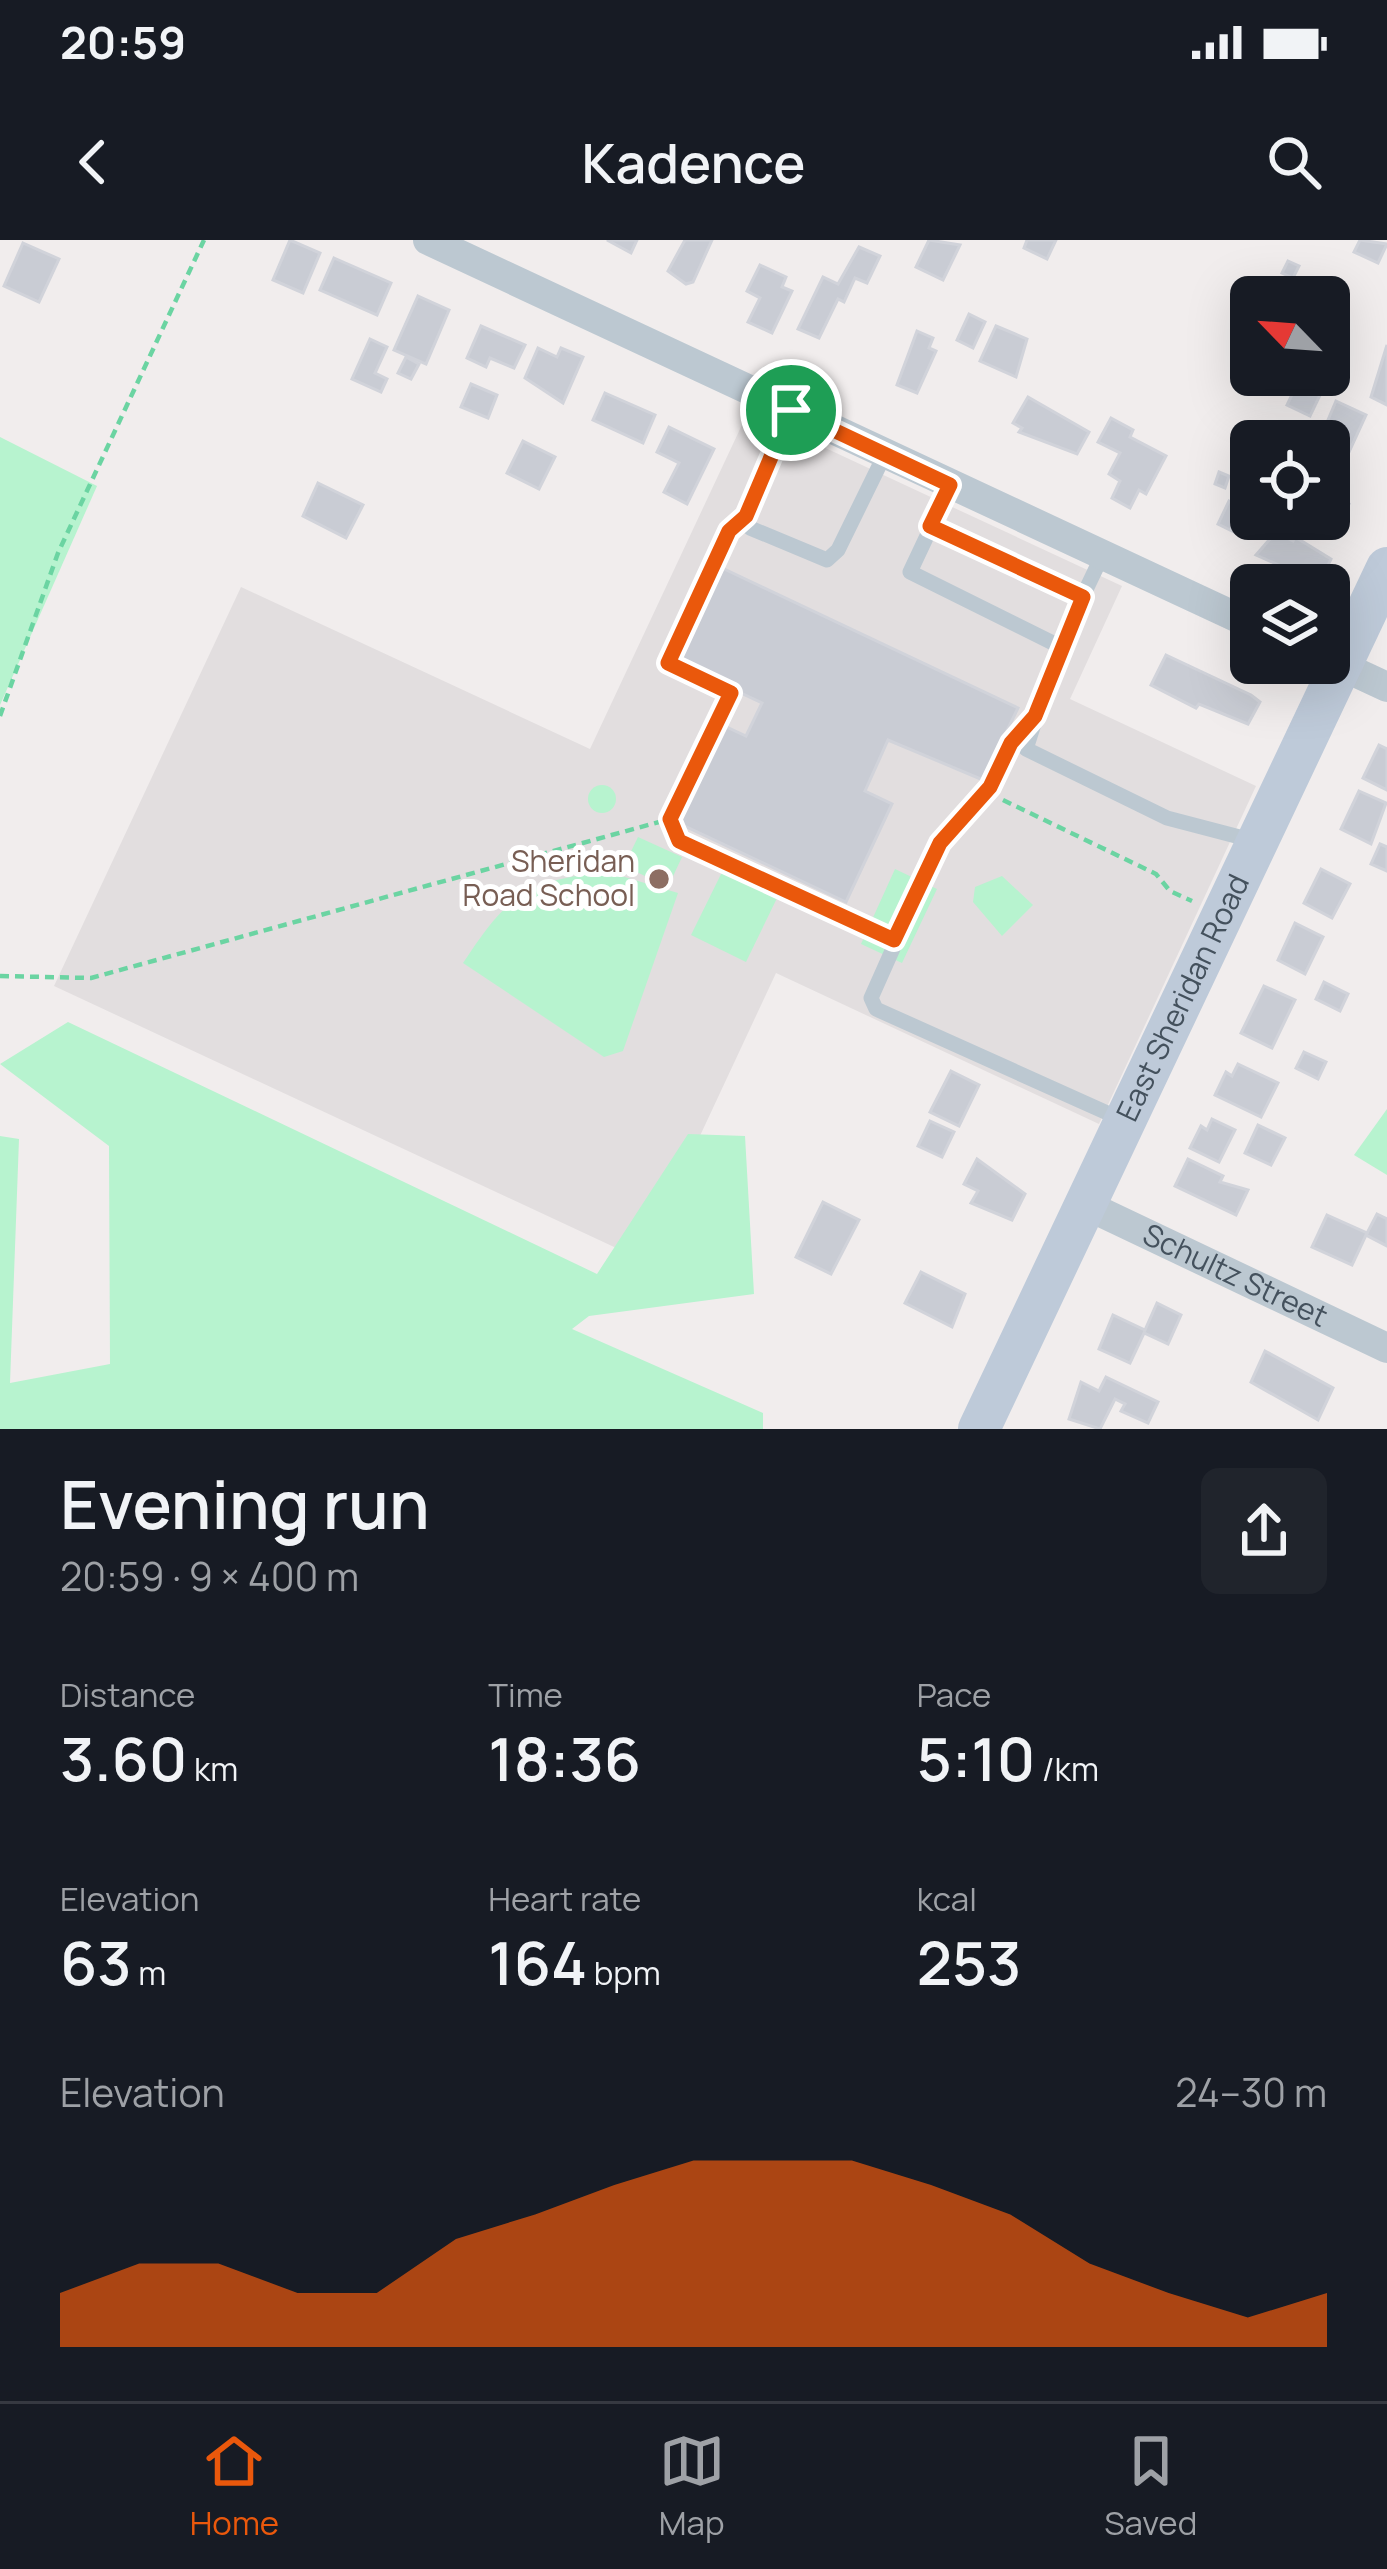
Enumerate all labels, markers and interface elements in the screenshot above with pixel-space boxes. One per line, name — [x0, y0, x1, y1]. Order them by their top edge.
text: 20:59 — [60, 11, 186, 73]
text: Kadence — [582, 125, 805, 199]
icon: back — [60, 129, 126, 195]
icon: search — [1261, 129, 1327, 195]
north arrow — [1230, 276, 1350, 396]
map controls — [1230, 276, 1350, 684]
pin — [740, 359, 842, 461]
icon: arrive — [758, 377, 824, 443]
button: locate — [1230, 420, 1350, 540]
button: layers — [1230, 564, 1350, 684]
place label: Sheridan Road School — [462, 840, 635, 915]
marker: Sheridan Road School — [646, 866, 672, 892]
street label: East Sheridan Road — [1106, 867, 1258, 1128]
street label: Schultz Street — [1137, 1213, 1335, 1336]
text: Evening run — [60, 1459, 430, 1549]
button: share — [1201, 1468, 1327, 1594]
text: 20:59 · 9 × 400 m — [60, 1549, 359, 1603]
text: Distance — [60, 1672, 195, 1717]
text: Time — [488, 1672, 563, 1717]
text: Pace — [917, 1672, 991, 1717]
text: 3.60 — [60, 1717, 187, 1799]
text: 18:36 — [488, 1717, 641, 1799]
text: 5:10 — [917, 1717, 1035, 1799]
text: km — [187, 1746, 238, 1791]
text: /km — [1035, 1746, 1099, 1791]
text: Elevation — [60, 1876, 199, 1921]
text: Heart rate — [488, 1876, 641, 1921]
text: kcal — [917, 1876, 977, 1921]
text: 63 — [60, 1921, 132, 2003]
text: 164 — [488, 1921, 587, 2003]
text: 253 — [917, 1921, 1021, 2003]
text: m — [132, 1950, 166, 1995]
text: bpm — [587, 1950, 661, 1995]
text: Elevation — [60, 2065, 225, 2119]
text: 24–30 m — [1175, 2065, 1327, 2119]
tab: Home — [190, 2428, 279, 2545]
tab: Map — [659, 2428, 725, 2545]
tab: Saved — [1104, 2428, 1197, 2545]

